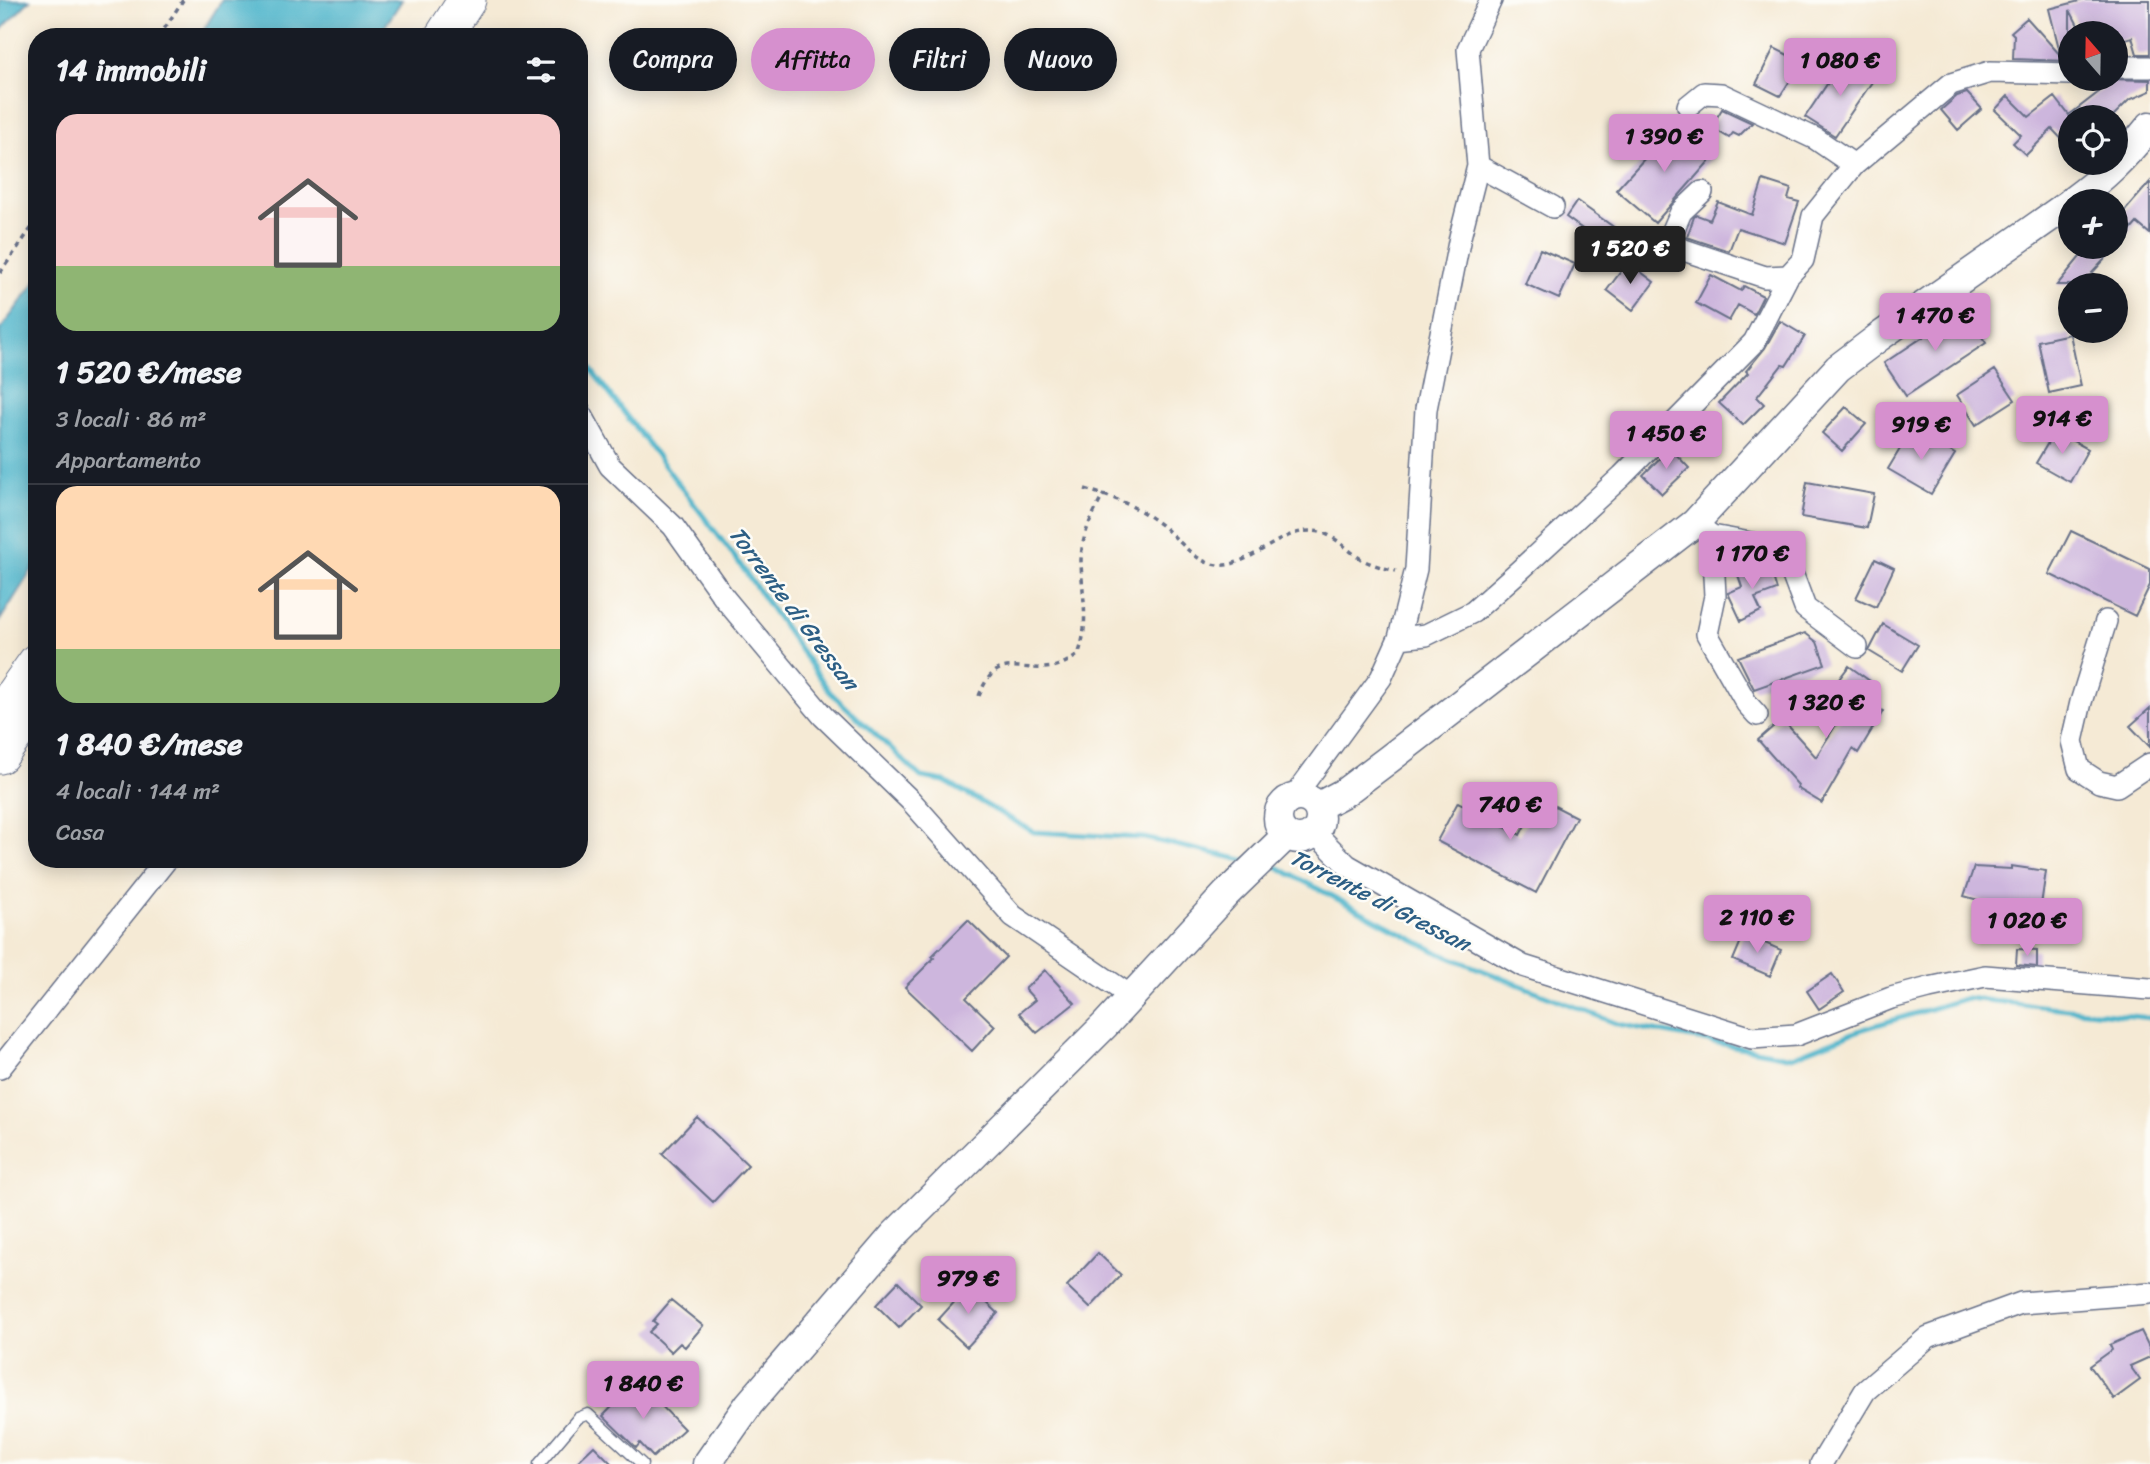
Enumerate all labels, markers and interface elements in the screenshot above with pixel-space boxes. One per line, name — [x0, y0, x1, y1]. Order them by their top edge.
north arrow — [2058, 21, 2128, 91]
map controls — [2058, 21, 2128, 343]
chip: Compra — [609, 28, 737, 91]
chip: Affitta — [751, 28, 875, 91]
chip: Filtri — [889, 28, 990, 91]
chip: Nuovo — [1004, 28, 1117, 91]
pin: 1 080 € — [1775, 38, 1905, 98]
text: 1 080 € — [1800, 40, 1880, 81]
text: 14 immobili — [56, 43, 206, 97]
icon: filters — [522, 51, 560, 89]
button: locate — [2058, 105, 2128, 175]
pin: 1 390 € — [1599, 114, 1729, 174]
text: 1 390 € — [1625, 116, 1703, 157]
icon: home — [245, 160, 371, 286]
button: + — [2058, 189, 2128, 259]
pin: 1 520 € — [1565, 226, 1695, 286]
text: 1 520 € — [1591, 228, 1669, 269]
button: − — [2058, 273, 2128, 343]
pin: 1 470 € — [1870, 294, 2000, 353]
text: 1 470 € — [1895, 295, 1975, 336]
text: 1 520 €/mese — [56, 345, 242, 399]
pin: 914 € — [2013, 396, 2111, 456]
text: 914 € — [2032, 398, 2092, 439]
text: 3 locali · 86 m² — [56, 399, 207, 440]
pin: 919 € — [1872, 402, 1970, 462]
text: 919 € — [1891, 404, 1951, 445]
pin: 1 450 € — [1601, 412, 1731, 471]
text: 1 450 € — [1626, 413, 1706, 454]
text: Appartamento — [56, 440, 201, 481]
water label: Torrente di Gressan — [718, 517, 871, 702]
icon: home — [245, 532, 371, 658]
pin: 1 170 € — [1687, 532, 1817, 591]
text: 1 170 € — [1715, 533, 1789, 574]
pin: 1 320 € — [1761, 680, 1891, 740]
text: 1 320 € — [1787, 682, 1865, 723]
text: 1 840 €/mese — [56, 717, 243, 771]
text: 4 locali · 144 m² — [56, 771, 220, 812]
pin: 740 € — [1461, 782, 1559, 842]
text: 740 € — [1478, 784, 1542, 825]
text: Casa — [56, 812, 104, 853]
water label: Torrente di Gressan — [1282, 837, 1479, 965]
pin: 2 110 € — [1692, 895, 1822, 955]
text: 2 110 € — [1720, 897, 1794, 938]
pin: 1 020 € — [1962, 898, 2092, 958]
text: 1 020 € — [1987, 900, 2067, 941]
pin: 979 € — [919, 1256, 1017, 1316]
text: 979 € — [937, 1258, 999, 1299]
pin: 1 840 € — [578, 1362, 708, 1421]
text: 1 840 € — [603, 1363, 683, 1404]

